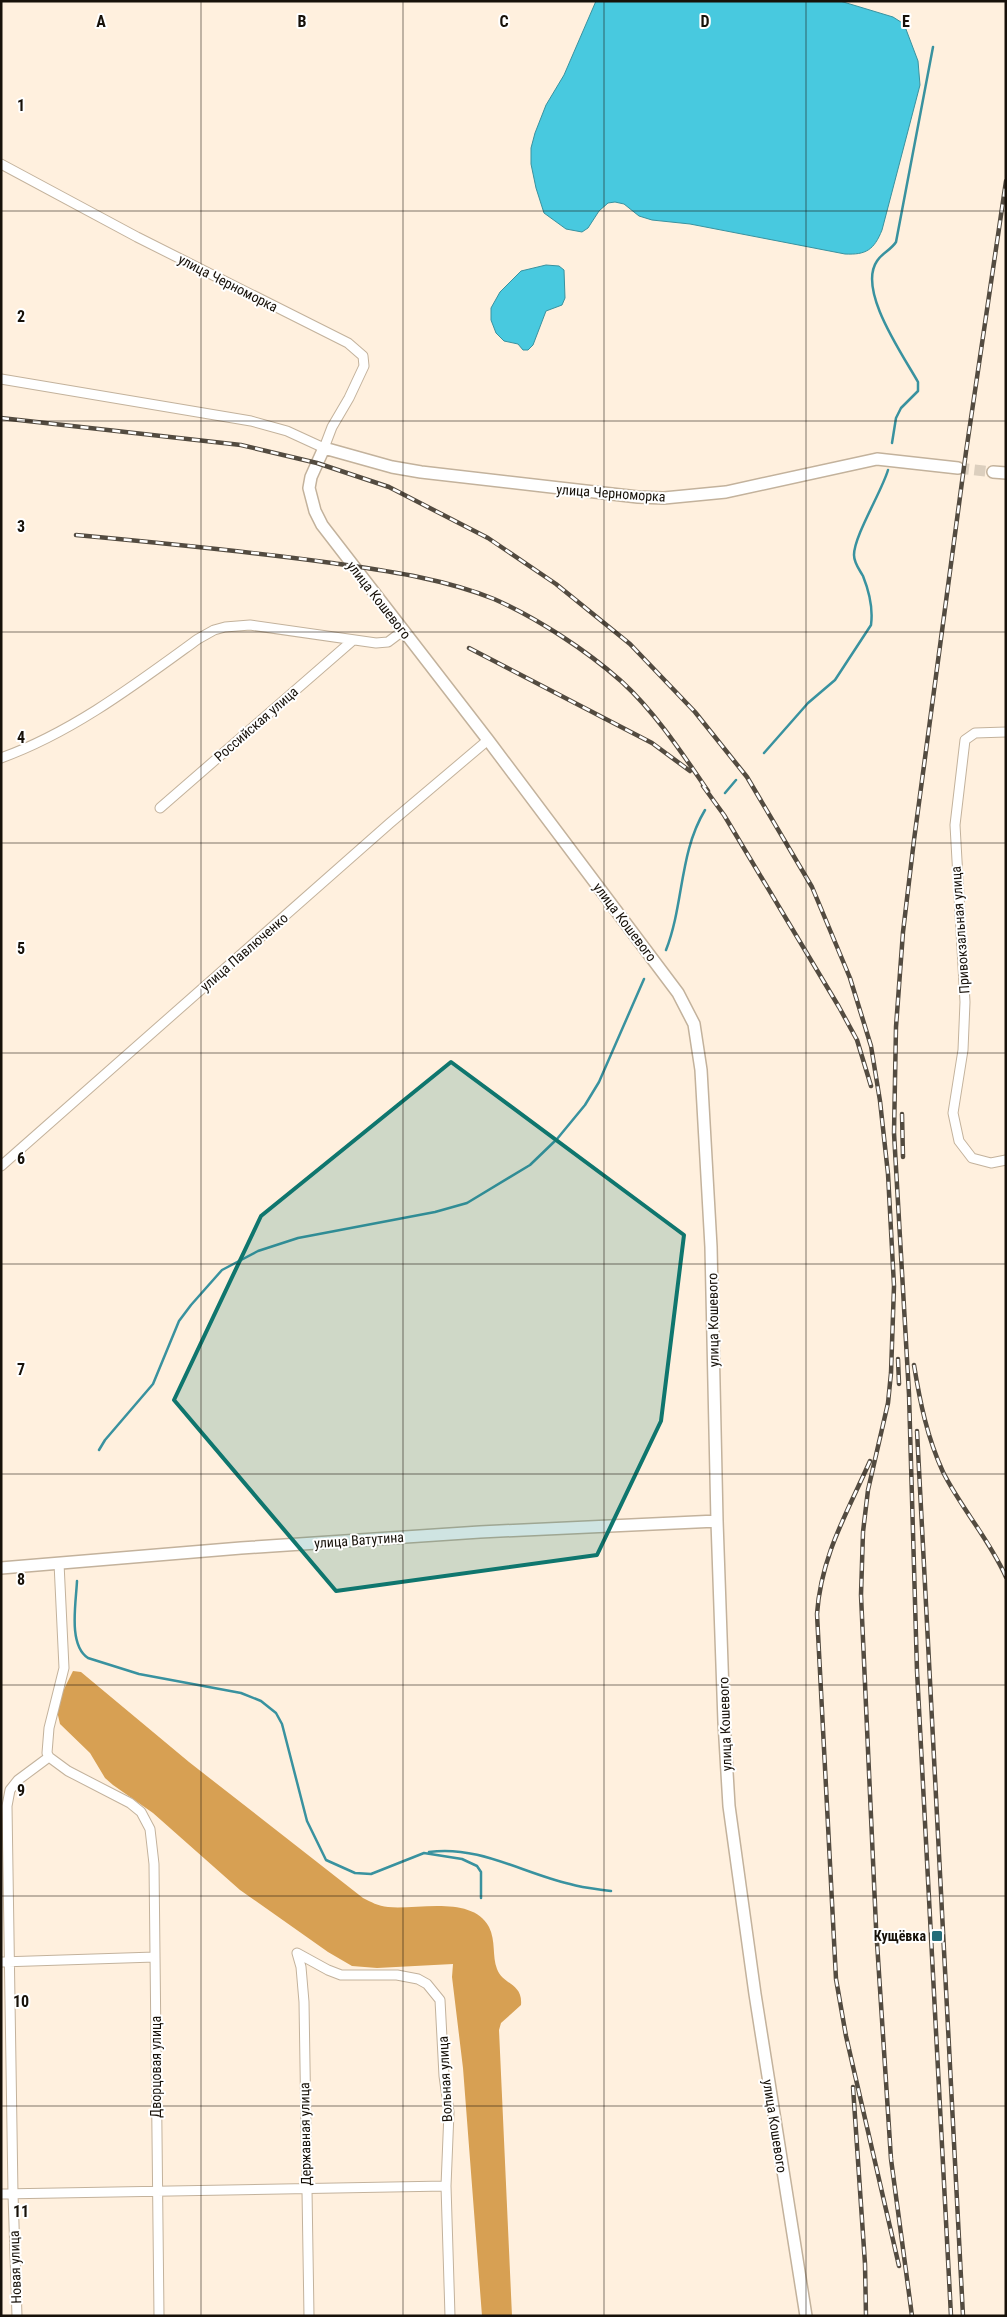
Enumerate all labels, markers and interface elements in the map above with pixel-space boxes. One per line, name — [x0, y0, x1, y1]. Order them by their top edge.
text: A — [96, 12, 106, 31]
text: B — [298, 12, 307, 31]
text: C — [499, 12, 509, 31]
text: D — [700, 12, 710, 31]
text: E — [902, 12, 910, 31]
text: 1 — [17, 96, 25, 115]
street label: улица Черноморка — [176, 251, 280, 315]
text: 2 — [17, 307, 25, 326]
street label: улица Черноморка — [556, 481, 666, 505]
text: 3 — [17, 517, 25, 536]
street label: улица Кошевого — [344, 558, 414, 642]
street label: Российская улица — [211, 683, 301, 765]
text: 4 — [17, 728, 25, 747]
street label: Привокзальная улица — [948, 866, 972, 994]
street label: улица Кошевого — [590, 879, 660, 965]
street label: улица Павлюченко — [197, 910, 291, 994]
text: 5 — [17, 939, 25, 958]
text: 6 — [17, 1149, 25, 1168]
street label: улица Кошевого — [704, 1273, 722, 1367]
text: 7 — [17, 1360, 25, 1379]
street label: улица Ватутина — [313, 1529, 405, 1551]
text: 8 — [17, 1570, 25, 1589]
street label: улица Кошевого — [715, 1677, 735, 1771]
text: 9 — [17, 1781, 25, 1800]
place label: Кущёвка — [874, 1928, 926, 1944]
marker: Кущёвка — [930, 1929, 944, 1943]
text: 10 — [13, 1992, 29, 2011]
street label: Дворцовая улица — [148, 2016, 164, 2118]
street label: Вольная улица — [435, 2036, 455, 2122]
street label: улица Кошевого — [760, 2078, 790, 2174]
street label: Державная улица — [296, 2082, 314, 2186]
text: 11 — [13, 2202, 29, 2221]
street label: Новая улица — [6, 2230, 24, 2304]

